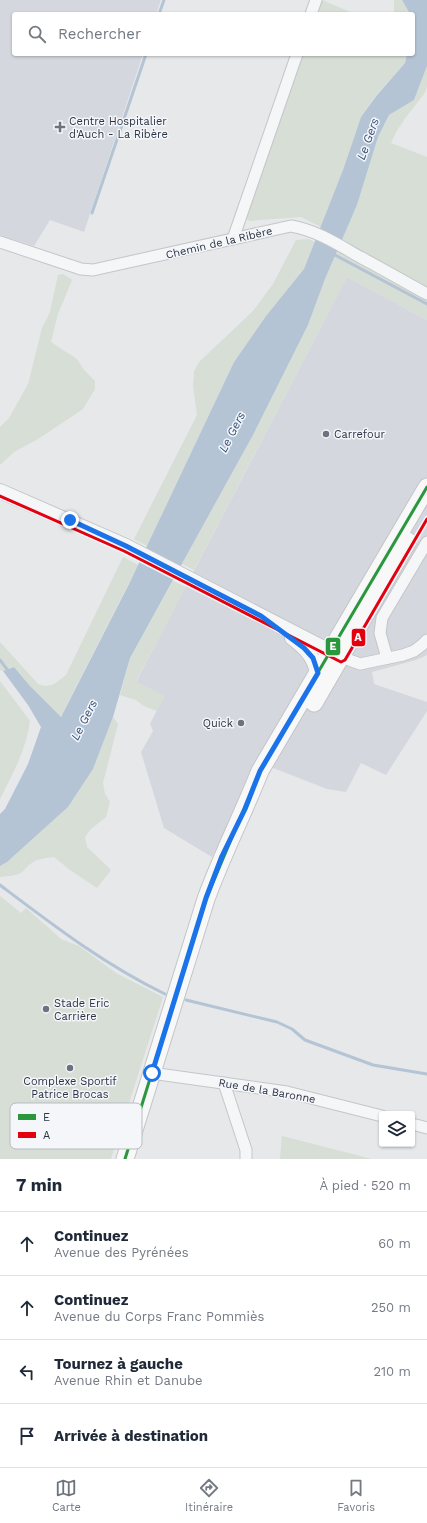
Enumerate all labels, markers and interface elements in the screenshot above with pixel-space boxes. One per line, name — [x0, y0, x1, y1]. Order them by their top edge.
search box — [12, 12, 415, 56]
icon: search — [26, 23, 48, 45]
text: Rechercher — [58, 25, 141, 43]
place label: Centre Hospitalier d'Auch - La Ribère — [69, 115, 168, 141]
water label: Le Gers — [354, 116, 382, 162]
marker: Centre Hospitalier d'Auch - La Ribère — [54, 121, 66, 133]
street label: Chemin de la Ribère — [165, 224, 273, 262]
water label: Le Gers — [216, 409, 248, 455]
place label: Carrefour — [334, 428, 385, 441]
marker: Carrefour — [321, 429, 331, 439]
route end — [61, 511, 79, 529]
line badge: A — [351, 628, 366, 647]
text: A — [354, 631, 362, 644]
line badge: E — [325, 637, 341, 656]
text: E — [330, 640, 337, 653]
water label: Le Gers — [68, 697, 100, 743]
place label: Quick — [203, 717, 233, 730]
marker: Quick — [236, 718, 246, 728]
place label: Stade Eric Carrière — [54, 997, 109, 1023]
marker: Stade Eric Carrière — [41, 1004, 51, 1014]
marker: Complexe Sportif Patrice Brocas — [65, 1063, 75, 1073]
route start — [143, 1064, 161, 1082]
place label: Complexe Sportif Patrice Brocas — [23, 1075, 117, 1101]
street label: Rue de la Baronne — [217, 1076, 317, 1106]
legend — [10, 1103, 142, 1149]
text: E — [43, 1111, 50, 1124]
map controls — [379, 1111, 415, 1147]
button: layers — [379, 1111, 415, 1147]
text: A — [43, 1129, 50, 1142]
text: 7 min — [16, 1175, 62, 1195]
text: À pied · 520 m — [319, 1178, 411, 1193]
text: Continuez — [54, 1227, 128, 1245]
icon: ahead — [16, 1233, 38, 1255]
text: 60 m — [378, 1236, 411, 1251]
text: Avenue des Pyrénées — [54, 1245, 189, 1260]
text: Continuez — [54, 1291, 128, 1309]
icon: ahead — [16, 1297, 38, 1319]
text: 250 m — [371, 1300, 411, 1315]
text: Avenue du Corps Franc Pommiès — [54, 1309, 264, 1324]
text: Tournez à gauche — [54, 1355, 183, 1373]
icon: left — [16, 1361, 38, 1383]
text: 210 m — [373, 1364, 411, 1379]
text: Avenue Rhin et Danube — [54, 1373, 203, 1388]
icon: arrive — [16, 1425, 38, 1447]
text: Arrivée à destination — [54, 1427, 208, 1445]
tab: Carte — [52, 1477, 81, 1514]
tab: Itinéraire — [185, 1477, 233, 1514]
tab: Favoris — [337, 1477, 375, 1514]

